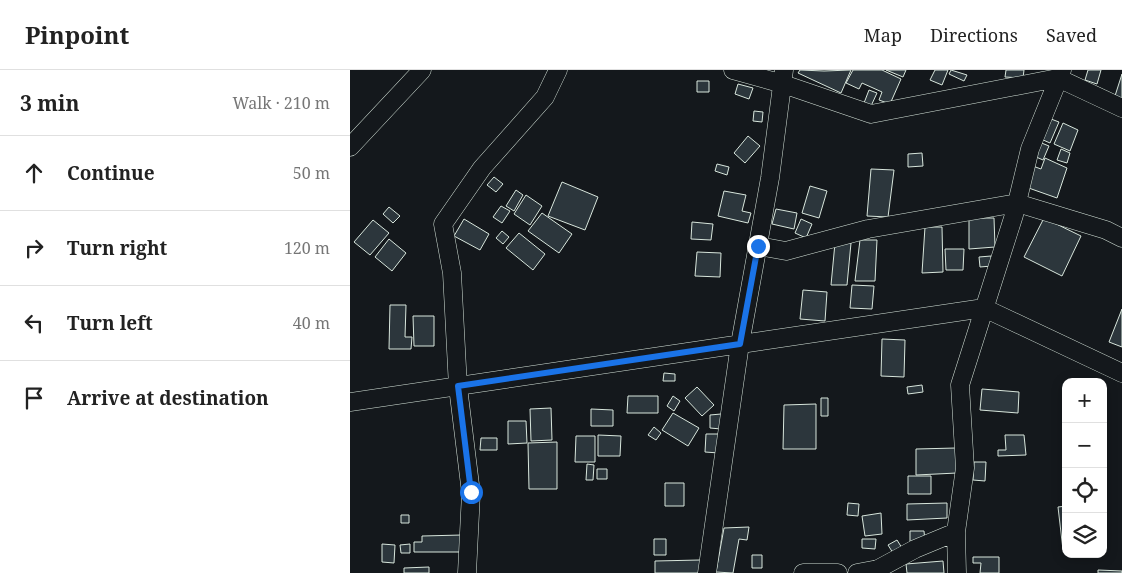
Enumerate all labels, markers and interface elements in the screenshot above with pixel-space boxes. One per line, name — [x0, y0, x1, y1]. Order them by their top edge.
text: Pinpoint — [25, 18, 129, 51]
text: Map — [864, 23, 902, 47]
text: Directions — [930, 23, 1018, 47]
text: Saved — [1046, 23, 1097, 47]
text: 3 min — [20, 89, 79, 117]
text: Walk · 210 m — [233, 92, 330, 114]
icon: ahead — [20, 159, 48, 187]
text: Continue — [67, 160, 155, 186]
text: 50 m — [293, 162, 330, 184]
icon: right — [20, 234, 48, 262]
text: Turn right — [67, 235, 167, 261]
route end — [747, 235, 770, 258]
text: 120 m — [284, 237, 330, 259]
icon: left — [20, 309, 48, 337]
text: Turn left — [67, 310, 153, 336]
text: 40 m — [293, 312, 330, 334]
map controls — [1062, 378, 1107, 558]
button: + — [1062, 378, 1107, 423]
icon: arrive — [20, 384, 48, 412]
text: Arrive at destination — [67, 385, 269, 411]
button: − — [1062, 423, 1107, 468]
button: locate — [1062, 468, 1107, 513]
route start — [460, 481, 483, 504]
button: layers — [1062, 513, 1107, 558]

